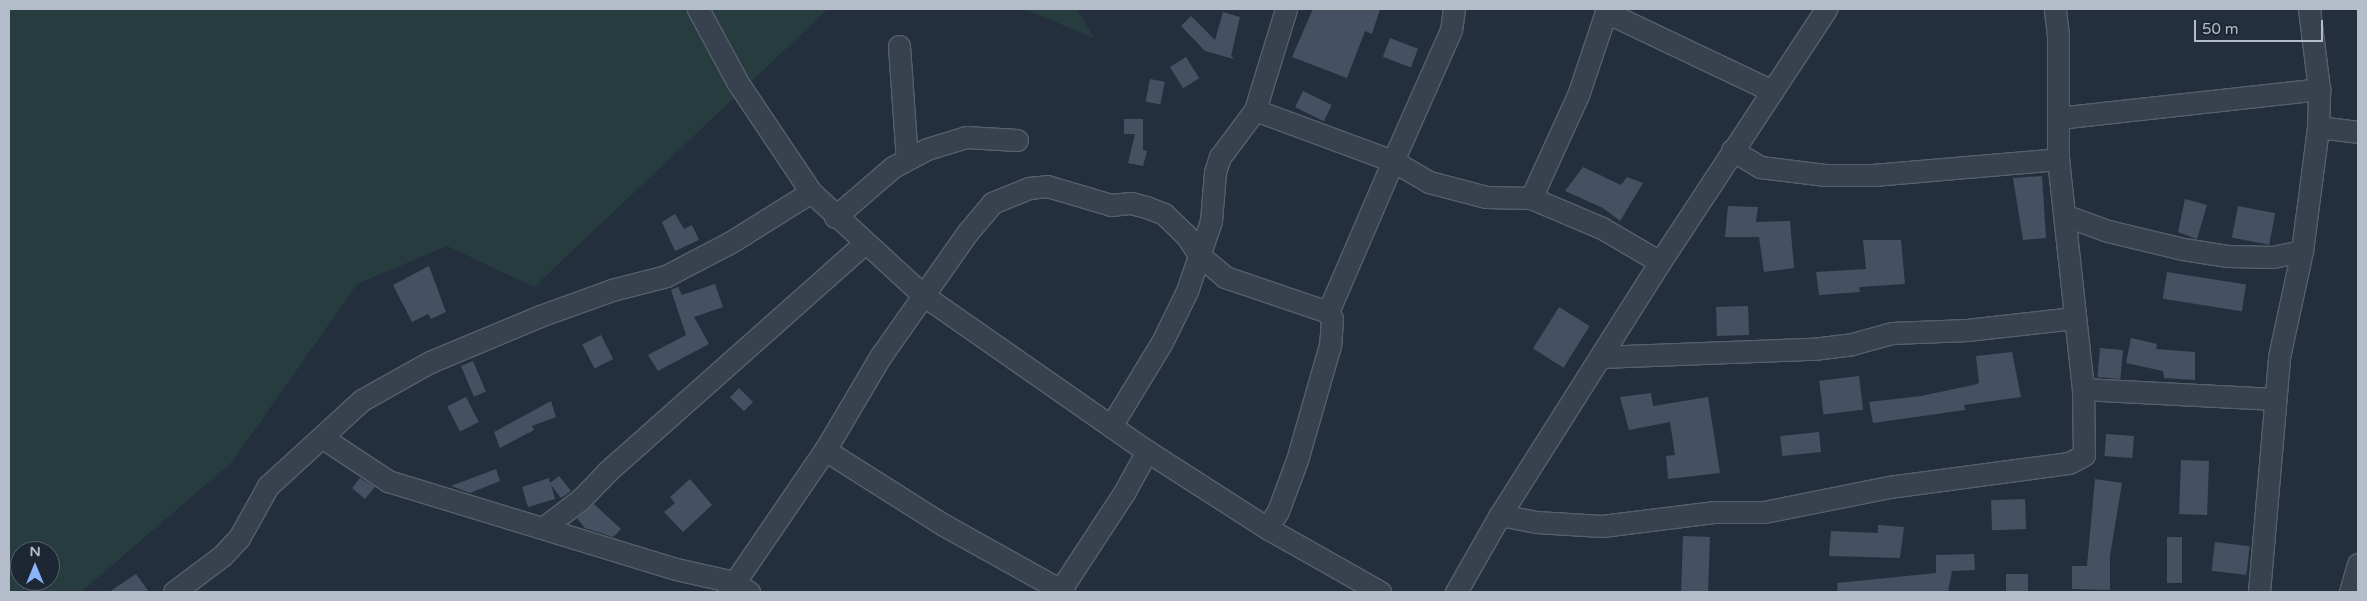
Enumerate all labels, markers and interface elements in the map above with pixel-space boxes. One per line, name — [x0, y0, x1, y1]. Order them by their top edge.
scale bar — [2197, 10, 2326, 42]
text: 50 m — [2202, 20, 2239, 38]
north arrow — [10, 541, 60, 591]
text: N — [29, 543, 41, 560]

